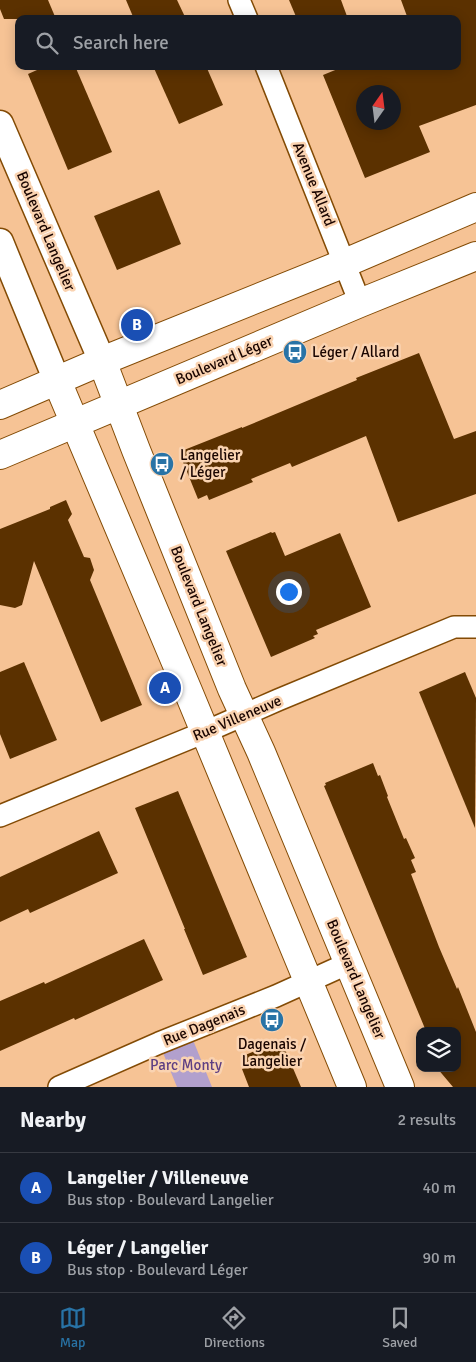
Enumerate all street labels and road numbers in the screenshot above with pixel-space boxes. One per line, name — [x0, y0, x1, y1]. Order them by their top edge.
street label: Avenue Allard — [289, 139, 339, 229]
street label: Boulevard Langelier — [13, 169, 79, 294]
street label: Boulevard Léger — [173, 331, 276, 389]
street label: Boulevard Langelier — [167, 543, 232, 669]
street label: Rue Villeneuve — [190, 691, 284, 745]
street label: Boulevard Langelier — [323, 917, 389, 1042]
street label: Rue Dagenais — [160, 1000, 248, 1050]

